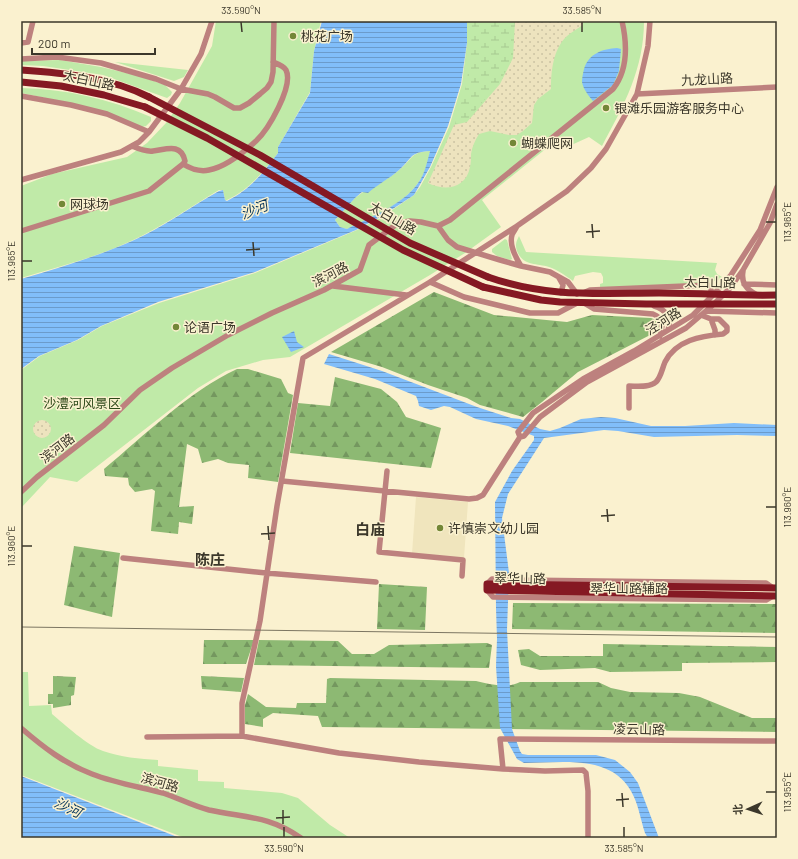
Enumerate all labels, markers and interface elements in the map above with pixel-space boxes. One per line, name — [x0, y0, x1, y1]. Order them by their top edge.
text: 33.590°N — [221, 4, 261, 16]
text: 33.585°N — [562, 4, 602, 16]
place label: 桃花广场 — [301, 28, 353, 44]
scale bar — [32, 30, 155, 56]
marker: 桃花广场 — [288, 31, 298, 41]
text: 200 m — [38, 36, 70, 50]
street label: 太白山路 — [62, 67, 116, 93]
street label: 九龙山路 — [681, 70, 733, 88]
place label: 银滩乐园游客服务中心 — [614, 100, 744, 116]
marker: 银滩乐园游客服务中心 — [601, 103, 611, 113]
place label: 蝴蝶爬网 — [521, 135, 573, 151]
marker: 蝴蝶爬网 — [508, 138, 518, 148]
water label: 沙河 — [238, 195, 273, 222]
place label: 网球场 — [70, 196, 109, 212]
street label: 太白山路 — [366, 198, 420, 238]
marker: 网球场 — [57, 199, 67, 209]
text: 113.965°E — [781, 202, 793, 242]
text: 113.965°E — [5, 241, 17, 281]
street label: 滨河路 — [309, 258, 351, 290]
street label: 太白山路 — [684, 274, 736, 290]
street label: 泾河路 — [642, 304, 684, 338]
place label: 论语广场 — [184, 319, 236, 335]
marker: 论语广场 — [171, 322, 181, 332]
park label: 沙澧河风景区 — [43, 395, 121, 411]
street label: 滨河路 — [37, 430, 77, 466]
text: 113.960°E — [781, 487, 793, 527]
district label: 白庙 — [355, 520, 385, 538]
place label: 许慎崇文幼儿园 — [448, 520, 539, 536]
marker: 许慎崇文幼儿园 — [435, 523, 445, 533]
text: 113.960°E — [5, 526, 17, 566]
district label: 陈庄 — [195, 550, 225, 568]
street label: 翠华山路 — [494, 570, 546, 586]
street label: 翠华山路辅路 — [590, 580, 668, 596]
street label: 凌云山路 — [613, 721, 665, 737]
street label: 滨河路 — [139, 769, 181, 795]
text: 113.955°E — [781, 772, 793, 812]
north arrow — [728, 789, 768, 829]
water label: 沙河 — [52, 793, 87, 822]
text: 北 — [731, 804, 744, 815]
text: 33.590°N — [264, 842, 304, 854]
text: 33.585°N — [604, 842, 644, 854]

